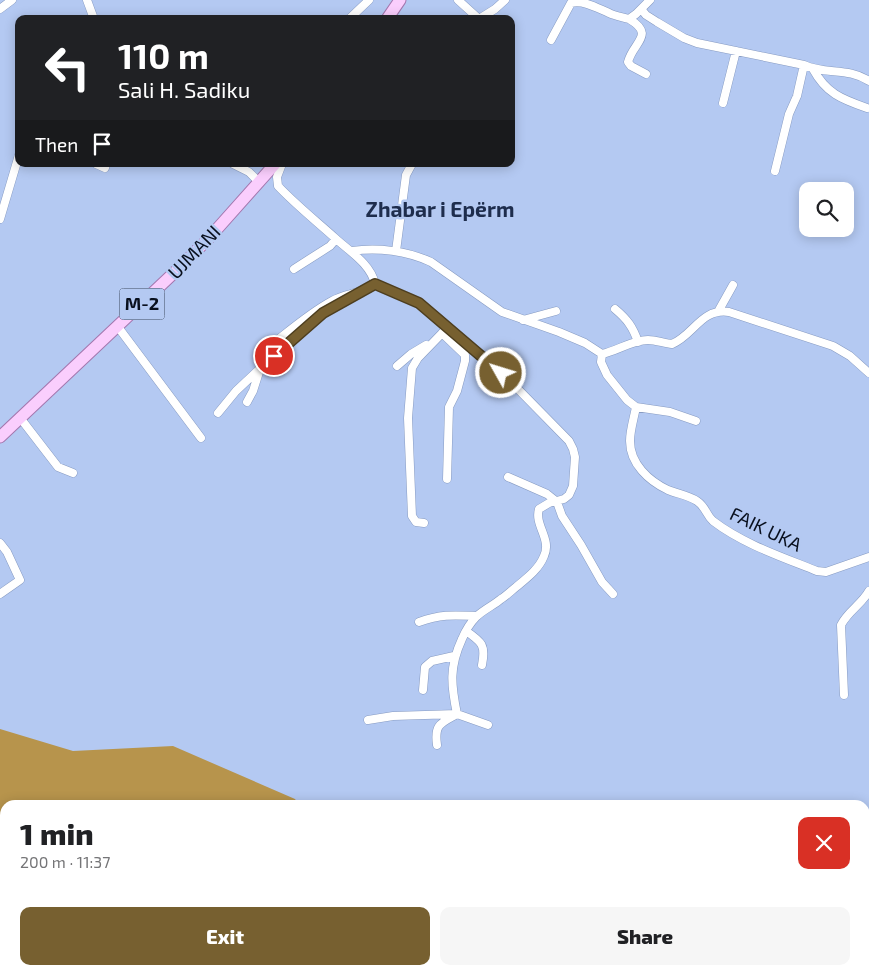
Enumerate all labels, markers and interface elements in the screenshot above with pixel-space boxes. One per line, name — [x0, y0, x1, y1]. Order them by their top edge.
text: 110 m — [118, 34, 209, 76]
icon: left — [35, 35, 100, 100]
text: Sali H. Sadiku — [118, 76, 250, 102]
icon: arrive — [88, 130, 116, 158]
text: Then — [35, 133, 78, 156]
map controls — [799, 182, 854, 237]
button: search — [799, 182, 854, 237]
district label: Zhabar i Epërm — [366, 196, 514, 221]
street label: UJMANI — [163, 220, 225, 283]
road number: M-2 — [120, 288, 164, 320]
pin — [253, 335, 295, 377]
icon: arrive — [260, 342, 288, 370]
position arrow — [474, 346, 526, 398]
street label: FAIK UKA — [727, 501, 806, 556]
text: 1 min — [20, 815, 94, 851]
button: close — [798, 817, 850, 869]
text: 200 m · 11:37 — [20, 852, 110, 871]
button: Exit — [20, 907, 430, 965]
button: Share — [440, 907, 850, 965]

